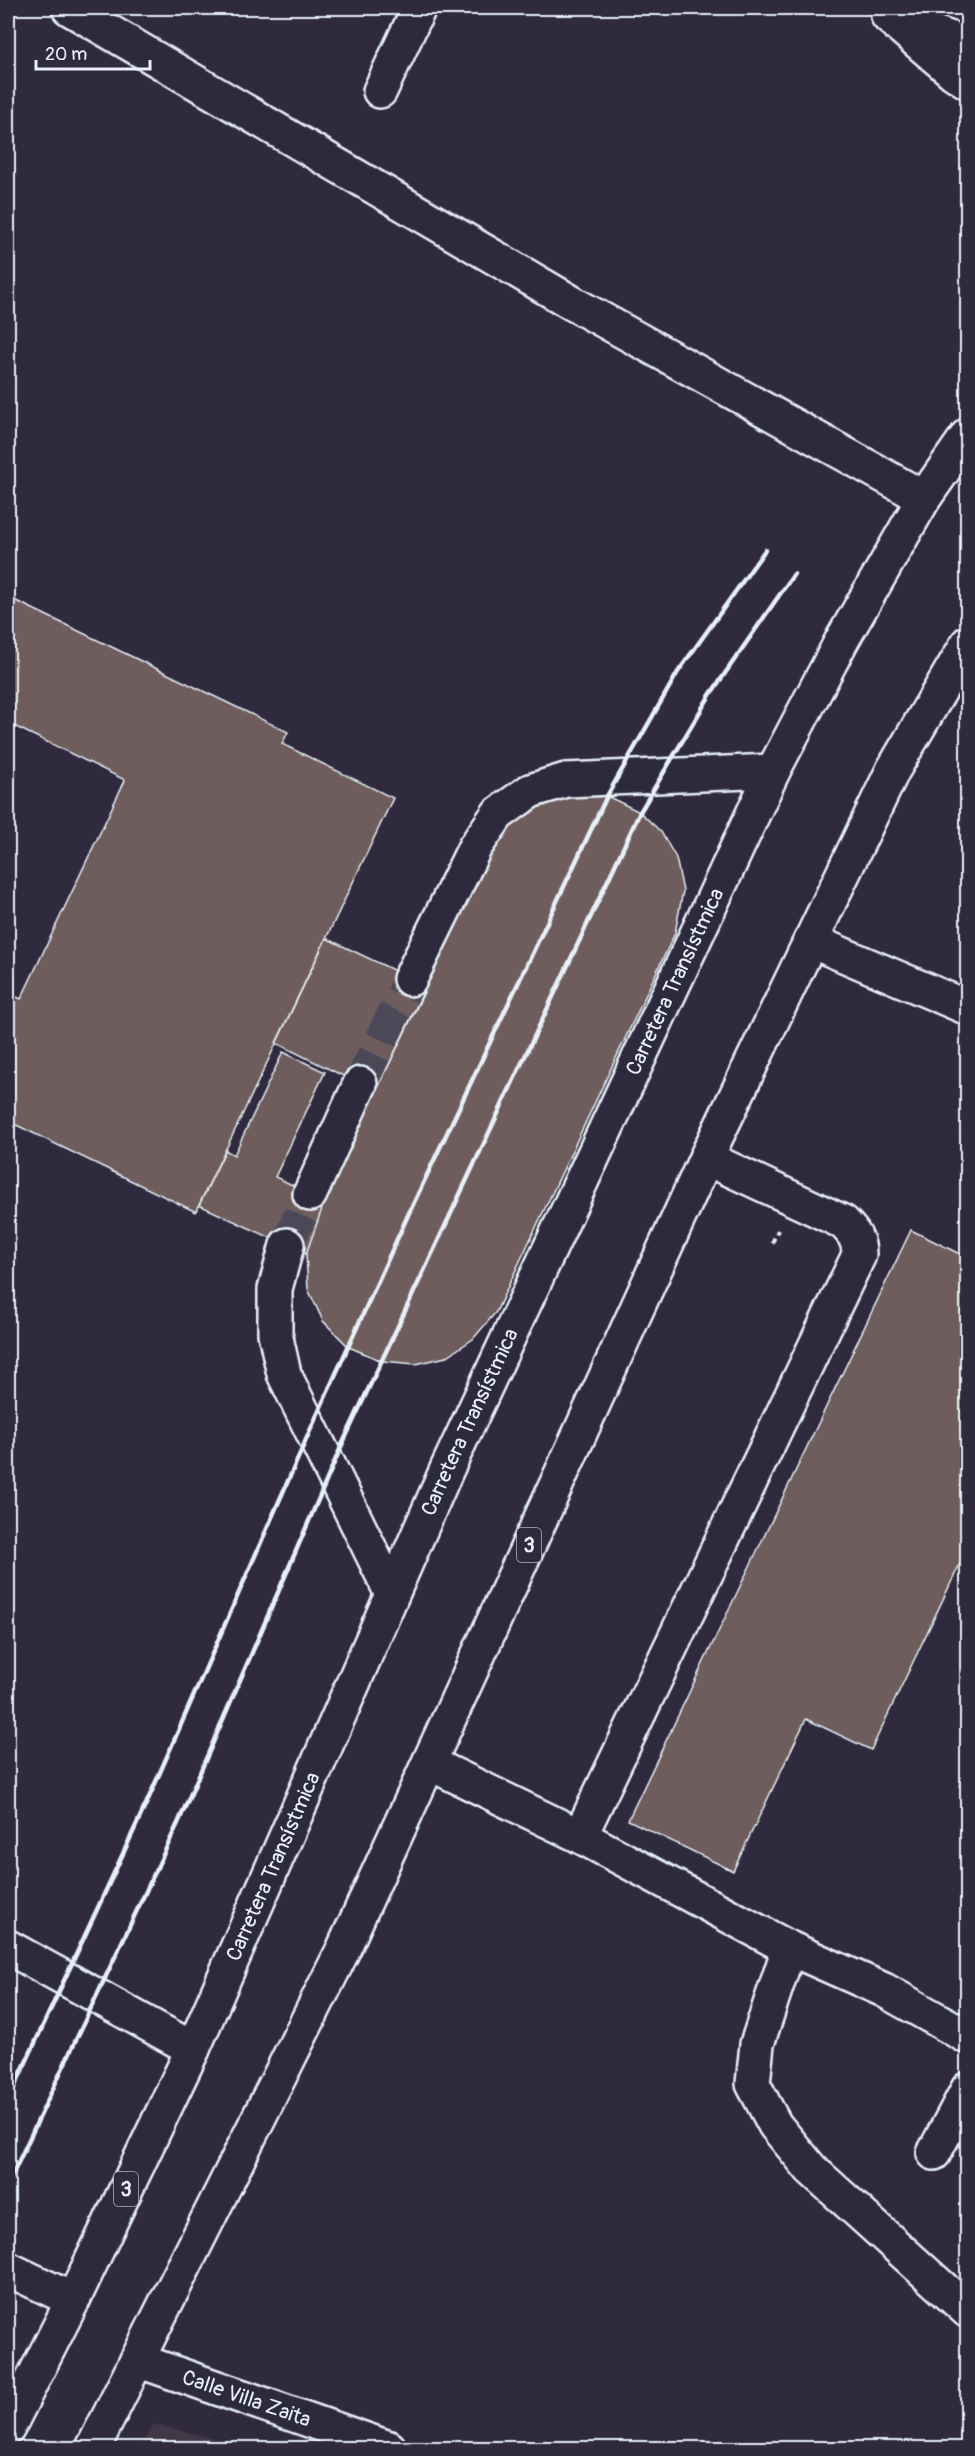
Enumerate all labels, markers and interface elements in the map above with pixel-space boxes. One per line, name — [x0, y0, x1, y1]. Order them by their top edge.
scale bar — [36, 33, 150, 71]
text: 20 m — [45, 43, 87, 66]
street label: Carretera Transístmica — [620, 884, 730, 1080]
street label: Carretera Transístmica — [415, 1324, 525, 1520]
road number: 3 — [517, 1528, 541, 1562]
street label: Carretera Transístmica — [220, 1768, 327, 1965]
road number: 3 — [114, 2172, 138, 2206]
street label: Calle Villa Zaita — [178, 2364, 314, 2434]

